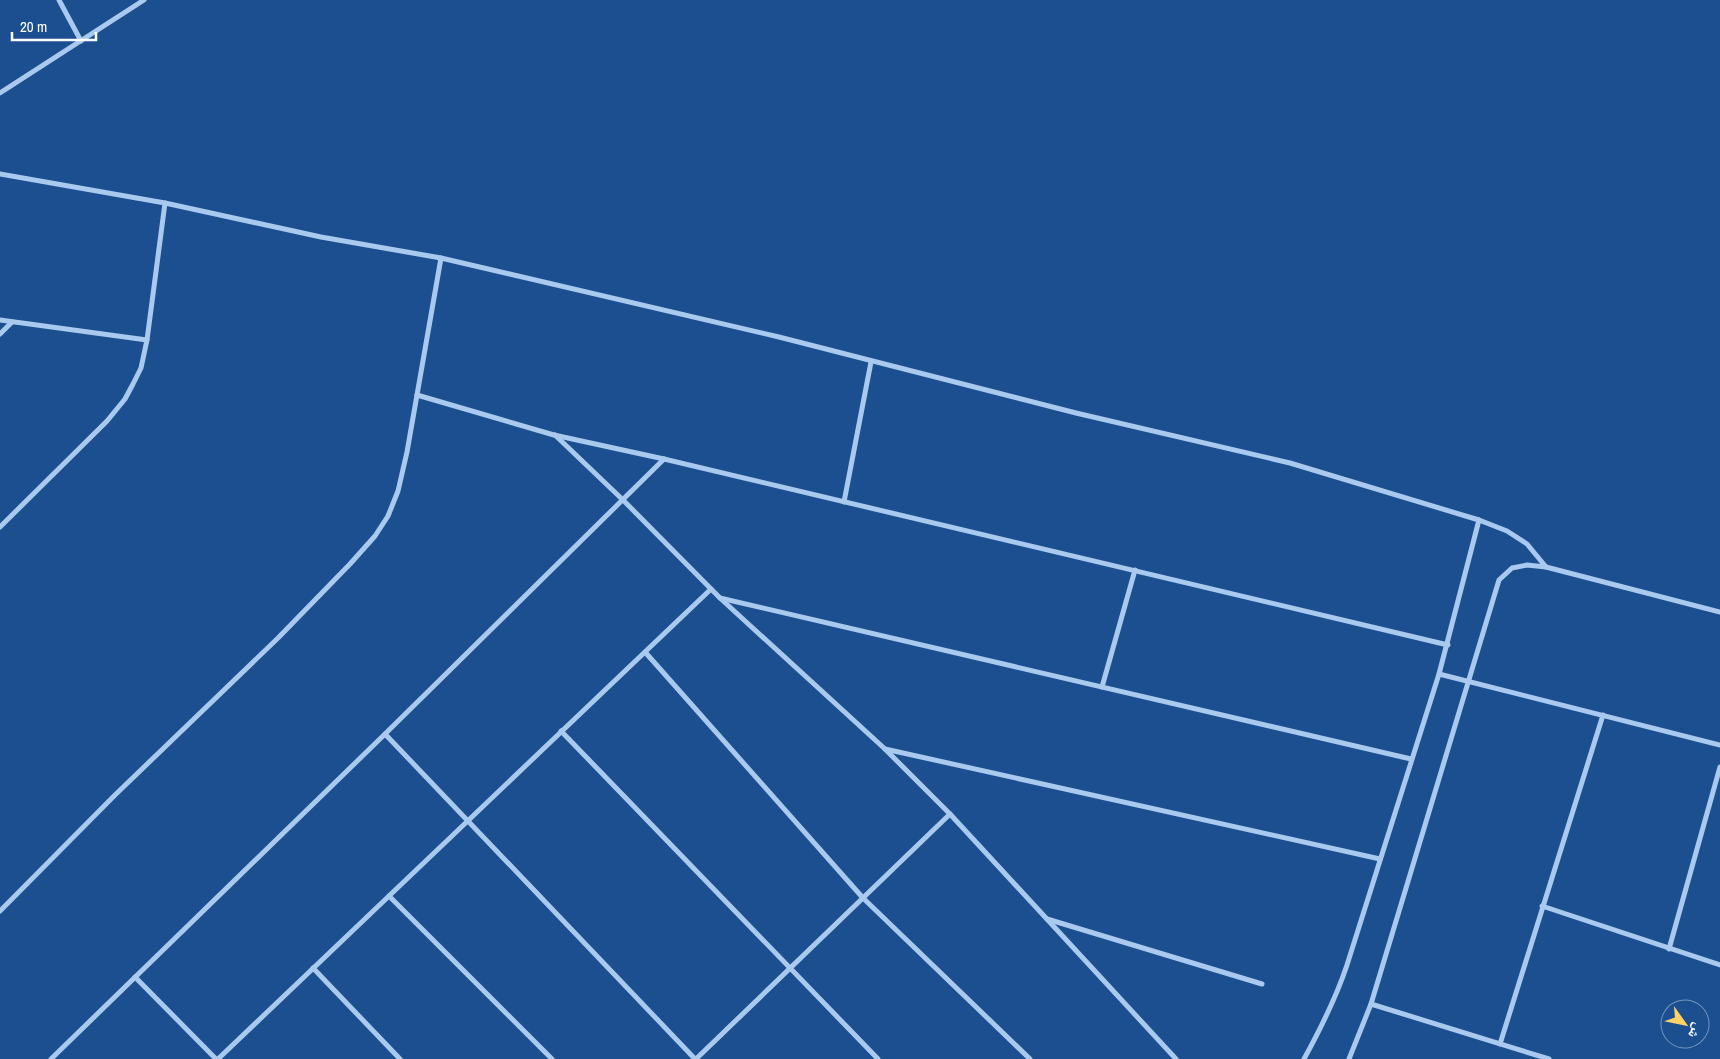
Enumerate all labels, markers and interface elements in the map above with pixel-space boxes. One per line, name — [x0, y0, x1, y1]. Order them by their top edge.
scale bar — [12, 10, 96, 42]
text: 20 m — [20, 16, 47, 37]
north arrow — [1660, 999, 1710, 1049]
text: ش — [1684, 1020, 1707, 1042]

